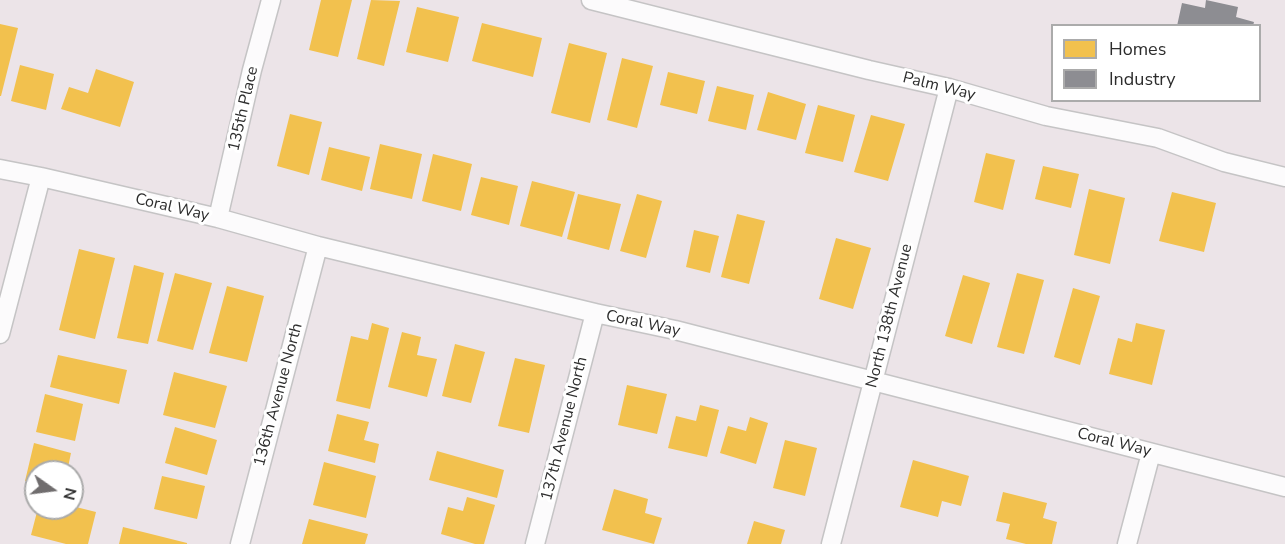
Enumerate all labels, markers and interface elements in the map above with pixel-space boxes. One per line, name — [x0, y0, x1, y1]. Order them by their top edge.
legend — [1051, 24, 1261, 102]
text: Homes — [1109, 37, 1166, 61]
street label: 135th Place — [225, 65, 263, 153]
text: Industry — [1109, 67, 1176, 91]
street label: Palm Way — [901, 69, 977, 105]
street label: Coral Way — [133, 190, 211, 226]
street label: North 138th Avenue — [863, 242, 917, 390]
street label: Coral Way — [604, 307, 682, 341]
street label: 136th Avenue North — [251, 321, 307, 469]
street label: 137th Avenue North — [538, 355, 592, 503]
street label: Coral Way — [1075, 425, 1153, 461]
north arrow — [24, 460, 84, 520]
text: N — [57, 485, 82, 502]

